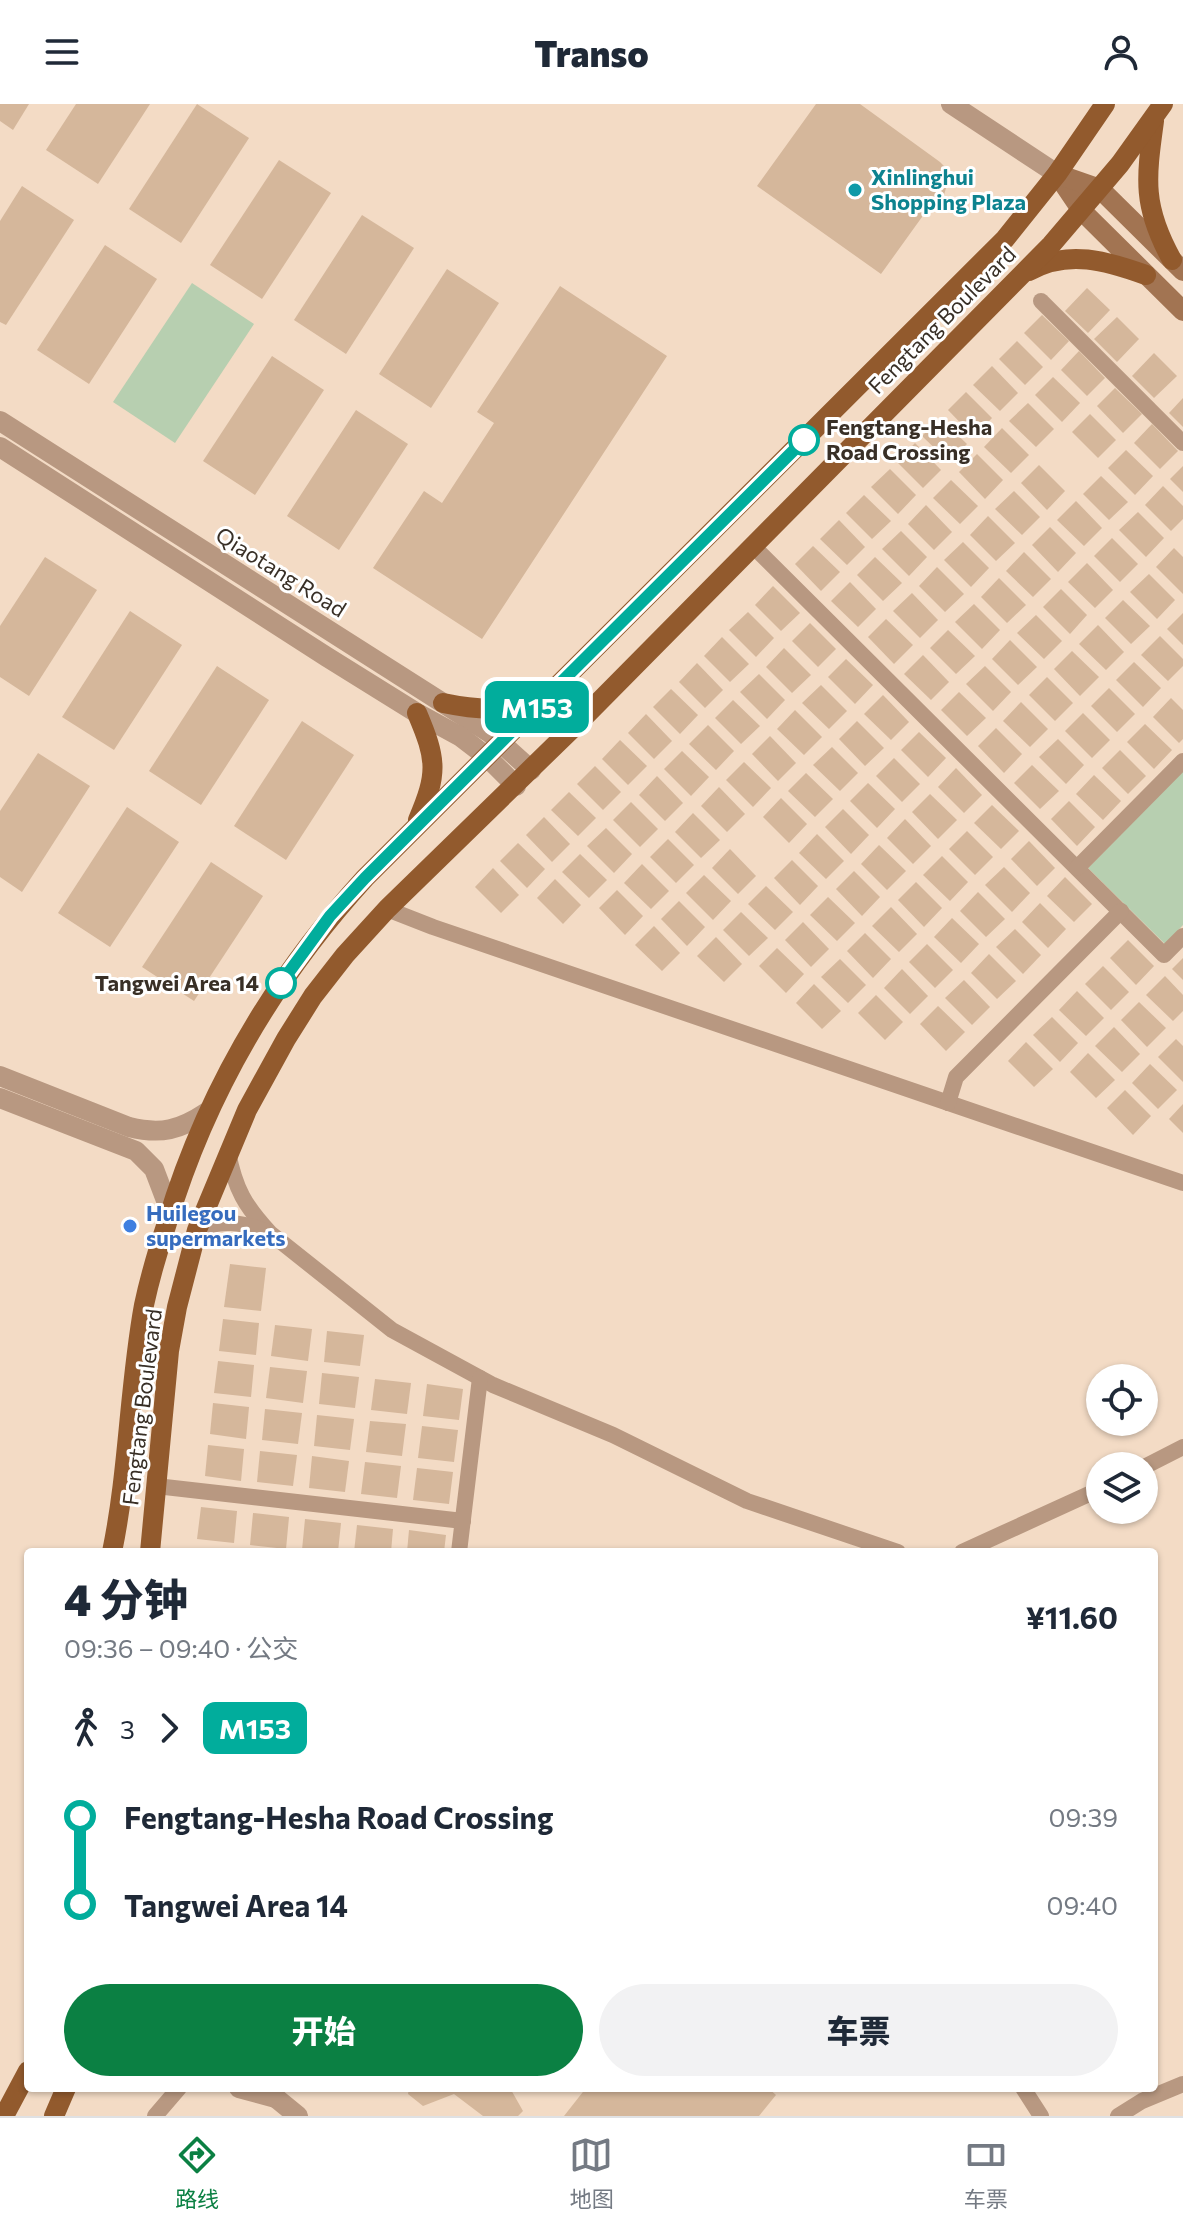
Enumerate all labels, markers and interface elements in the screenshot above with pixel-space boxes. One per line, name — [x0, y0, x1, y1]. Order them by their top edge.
icon: menu — [40, 30, 84, 74]
text: Transo — [534, 30, 649, 74]
icon: person — [1099, 30, 1143, 74]
place label: Xinlinghui Shopping Plaza — [871, 163, 1026, 215]
marker: Xinlinghui Shopping Plaza — [846, 181, 864, 199]
street label: Fengtang Boulevard — [862, 240, 1021, 399]
place label: Fengtang-Hesha Road Crossing — [826, 413, 992, 465]
marker: Fengtang-Hesha Road Crossing — [789, 425, 819, 455]
street label: Qiaotang Road — [211, 521, 351, 622]
line badge: M153 — [481, 681, 593, 733]
text: M153 — [501, 690, 573, 724]
marker: Tangwei Area 14 — [266, 968, 296, 998]
place label: Tangwei Area 14 — [95, 969, 259, 996]
place label: Huilegou supermarkets — [146, 1199, 285, 1251]
marker: Huilegou supermarkets — [121, 1217, 139, 1235]
street label: Fengtang Boulevard — [116, 1307, 167, 1507]
map controls — [1086, 1364, 1158, 1524]
button: locate — [1086, 1364, 1158, 1436]
button: layers — [1086, 1452, 1158, 1524]
text: 4 分钟 — [64, 1571, 188, 1625]
text: ¥11.60 — [1026, 1598, 1118, 1635]
text: 09:36 – 09:40 · 公交 — [64, 1632, 298, 1663]
icon: walk — [64, 1706, 108, 1750]
icon: forward — [147, 1706, 191, 1750]
text: M153 — [219, 1711, 291, 1745]
text: 3 — [120, 1713, 135, 1744]
text: Fengtang-Hesha Road Crossing — [124, 1798, 553, 1835]
text: 09:39 — [1049, 1801, 1118, 1832]
text: Tangwei Area 14 — [124, 1886, 348, 1923]
text: 09:40 — [1047, 1889, 1118, 1920]
button: 开始 — [64, 1984, 583, 2076]
button: 车票 — [599, 1984, 1118, 2076]
tab: 路线 — [175, 2133, 219, 2213]
tab: 地图 — [569, 2133, 614, 2213]
tab: 车票 — [964, 2133, 1008, 2213]

